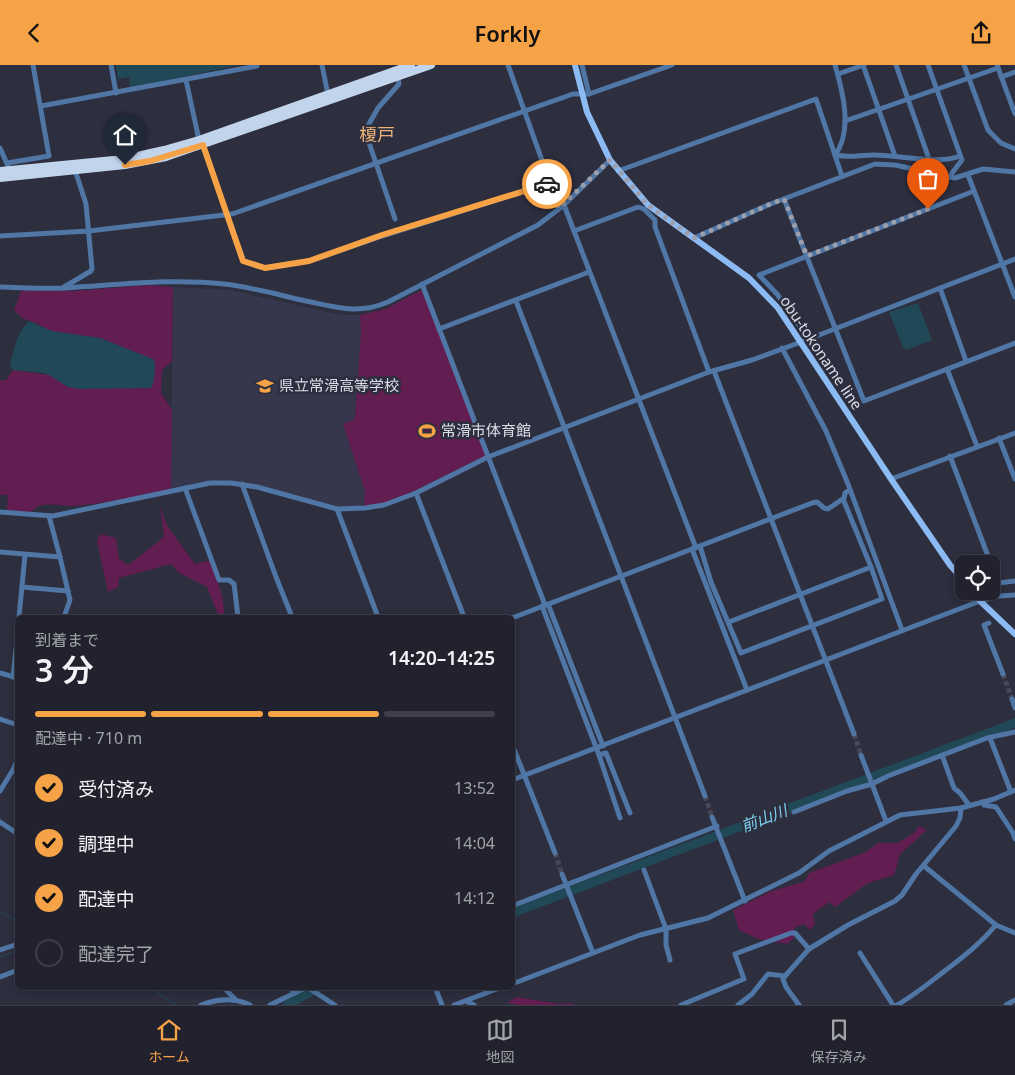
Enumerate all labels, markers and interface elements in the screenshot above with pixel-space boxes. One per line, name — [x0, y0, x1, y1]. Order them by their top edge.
text: Forkly — [474, 18, 541, 48]
icon: back — [20, 19, 48, 47]
icon: share — [967, 19, 995, 47]
pin — [104, 114, 146, 165]
icon: home — [111, 121, 139, 149]
district label: 榎戸 — [359, 122, 395, 146]
pin — [907, 158, 949, 209]
courier — [522, 159, 572, 209]
icon: bag — [914, 165, 942, 193]
icon: car — [533, 170, 561, 198]
street label: obu-tokoname line — [776, 291, 867, 413]
place label: 県立常滑高等学校 — [279, 375, 399, 395]
school or university icon: 県立常滑高等学校 — [255, 376, 275, 396]
place label: 常滑市体育館 — [441, 420, 531, 440]
sports icon: 常滑市体育館 — [417, 421, 437, 441]
map controls — [955, 555, 1000, 600]
button: locate — [955, 555, 1000, 600]
text: 到着まで — [35, 629, 99, 651]
text: 14:20–14:25 — [388, 645, 495, 671]
text: 3 分 — [35, 648, 94, 691]
text: 配達中 · 710 m — [35, 727, 142, 749]
icon: check — [35, 774, 63, 802]
text: 受付済み — [78, 776, 154, 802]
text: 13:52 — [454, 777, 495, 799]
water label: 前山川 — [738, 798, 792, 837]
icon: check — [35, 829, 63, 857]
text: 調理中 — [78, 831, 135, 857]
text: 14:04 — [454, 832, 495, 854]
icon: check — [35, 884, 63, 912]
text: 配達中 — [78, 886, 135, 912]
text: 14:12 — [454, 887, 495, 909]
text: 配達完了 — [78, 941, 154, 967]
tab: ホーム — [148, 1016, 190, 1066]
tab: 地図 — [486, 1016, 514, 1066]
tab: 保存済み — [811, 1016, 867, 1066]

